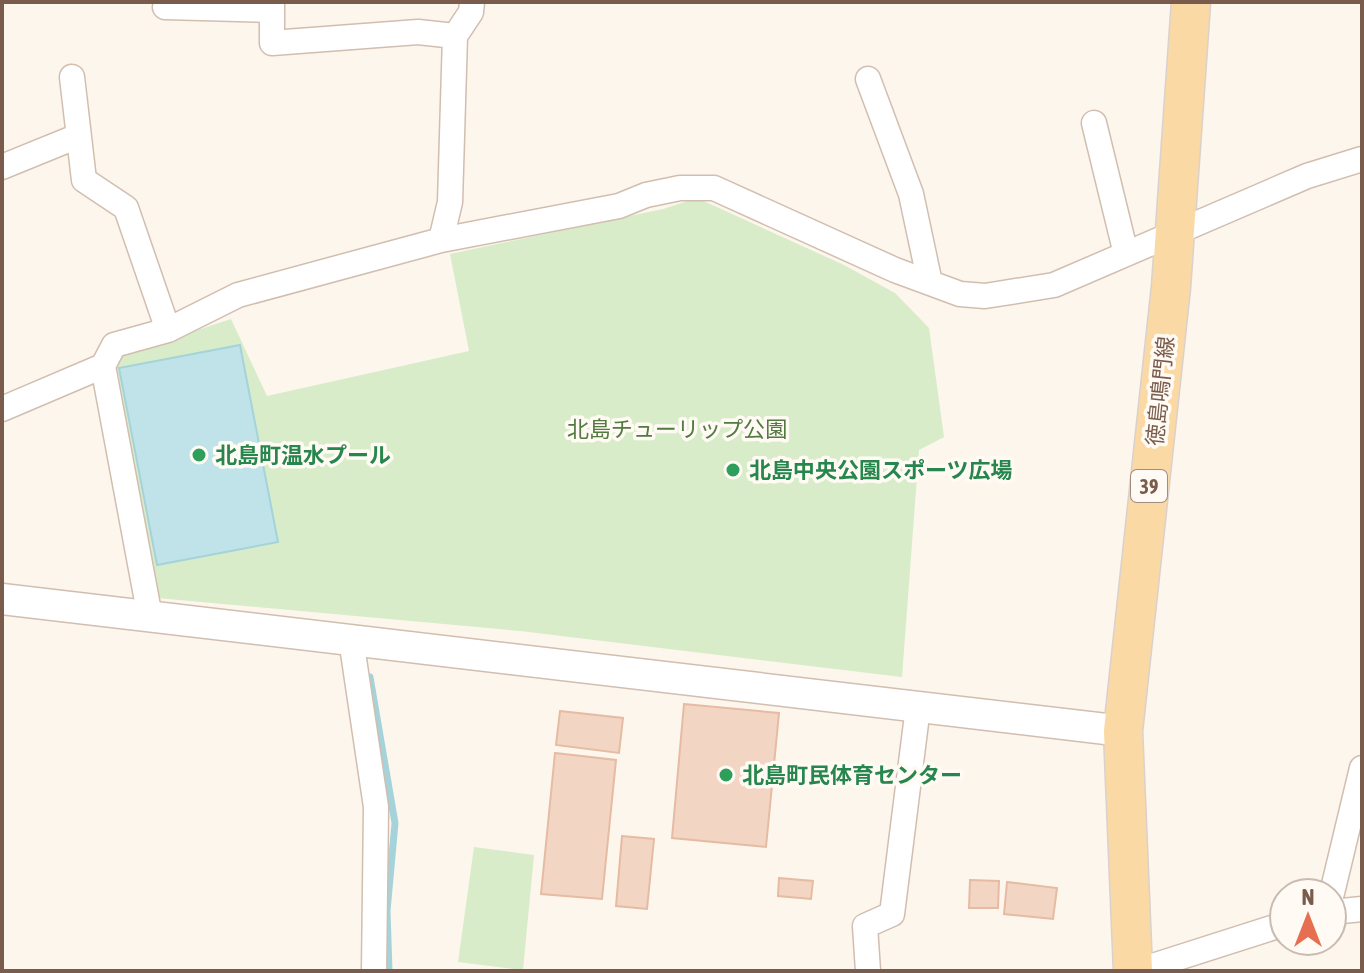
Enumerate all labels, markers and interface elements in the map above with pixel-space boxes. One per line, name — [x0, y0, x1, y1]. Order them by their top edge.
street label: 徳島鳴門線 — [1141, 335, 1179, 447]
park label: 北島チューリップ公園 — [567, 416, 787, 442]
place label: 北島町温水プール — [215, 442, 391, 468]
marker: 北島町温水プール — [190, 446, 208, 464]
place label: 北島中央公園スポーツ広場 — [749, 457, 1013, 483]
marker: 北島中央公園スポーツ広場 — [724, 461, 742, 479]
road number: 39 — [1131, 470, 1167, 502]
place label: 北島町民体育センター — [742, 762, 962, 788]
marker: 北島町民体育センター — [717, 766, 735, 784]
north arrow — [1268, 877, 1348, 957]
text: N — [1302, 884, 1314, 910]

